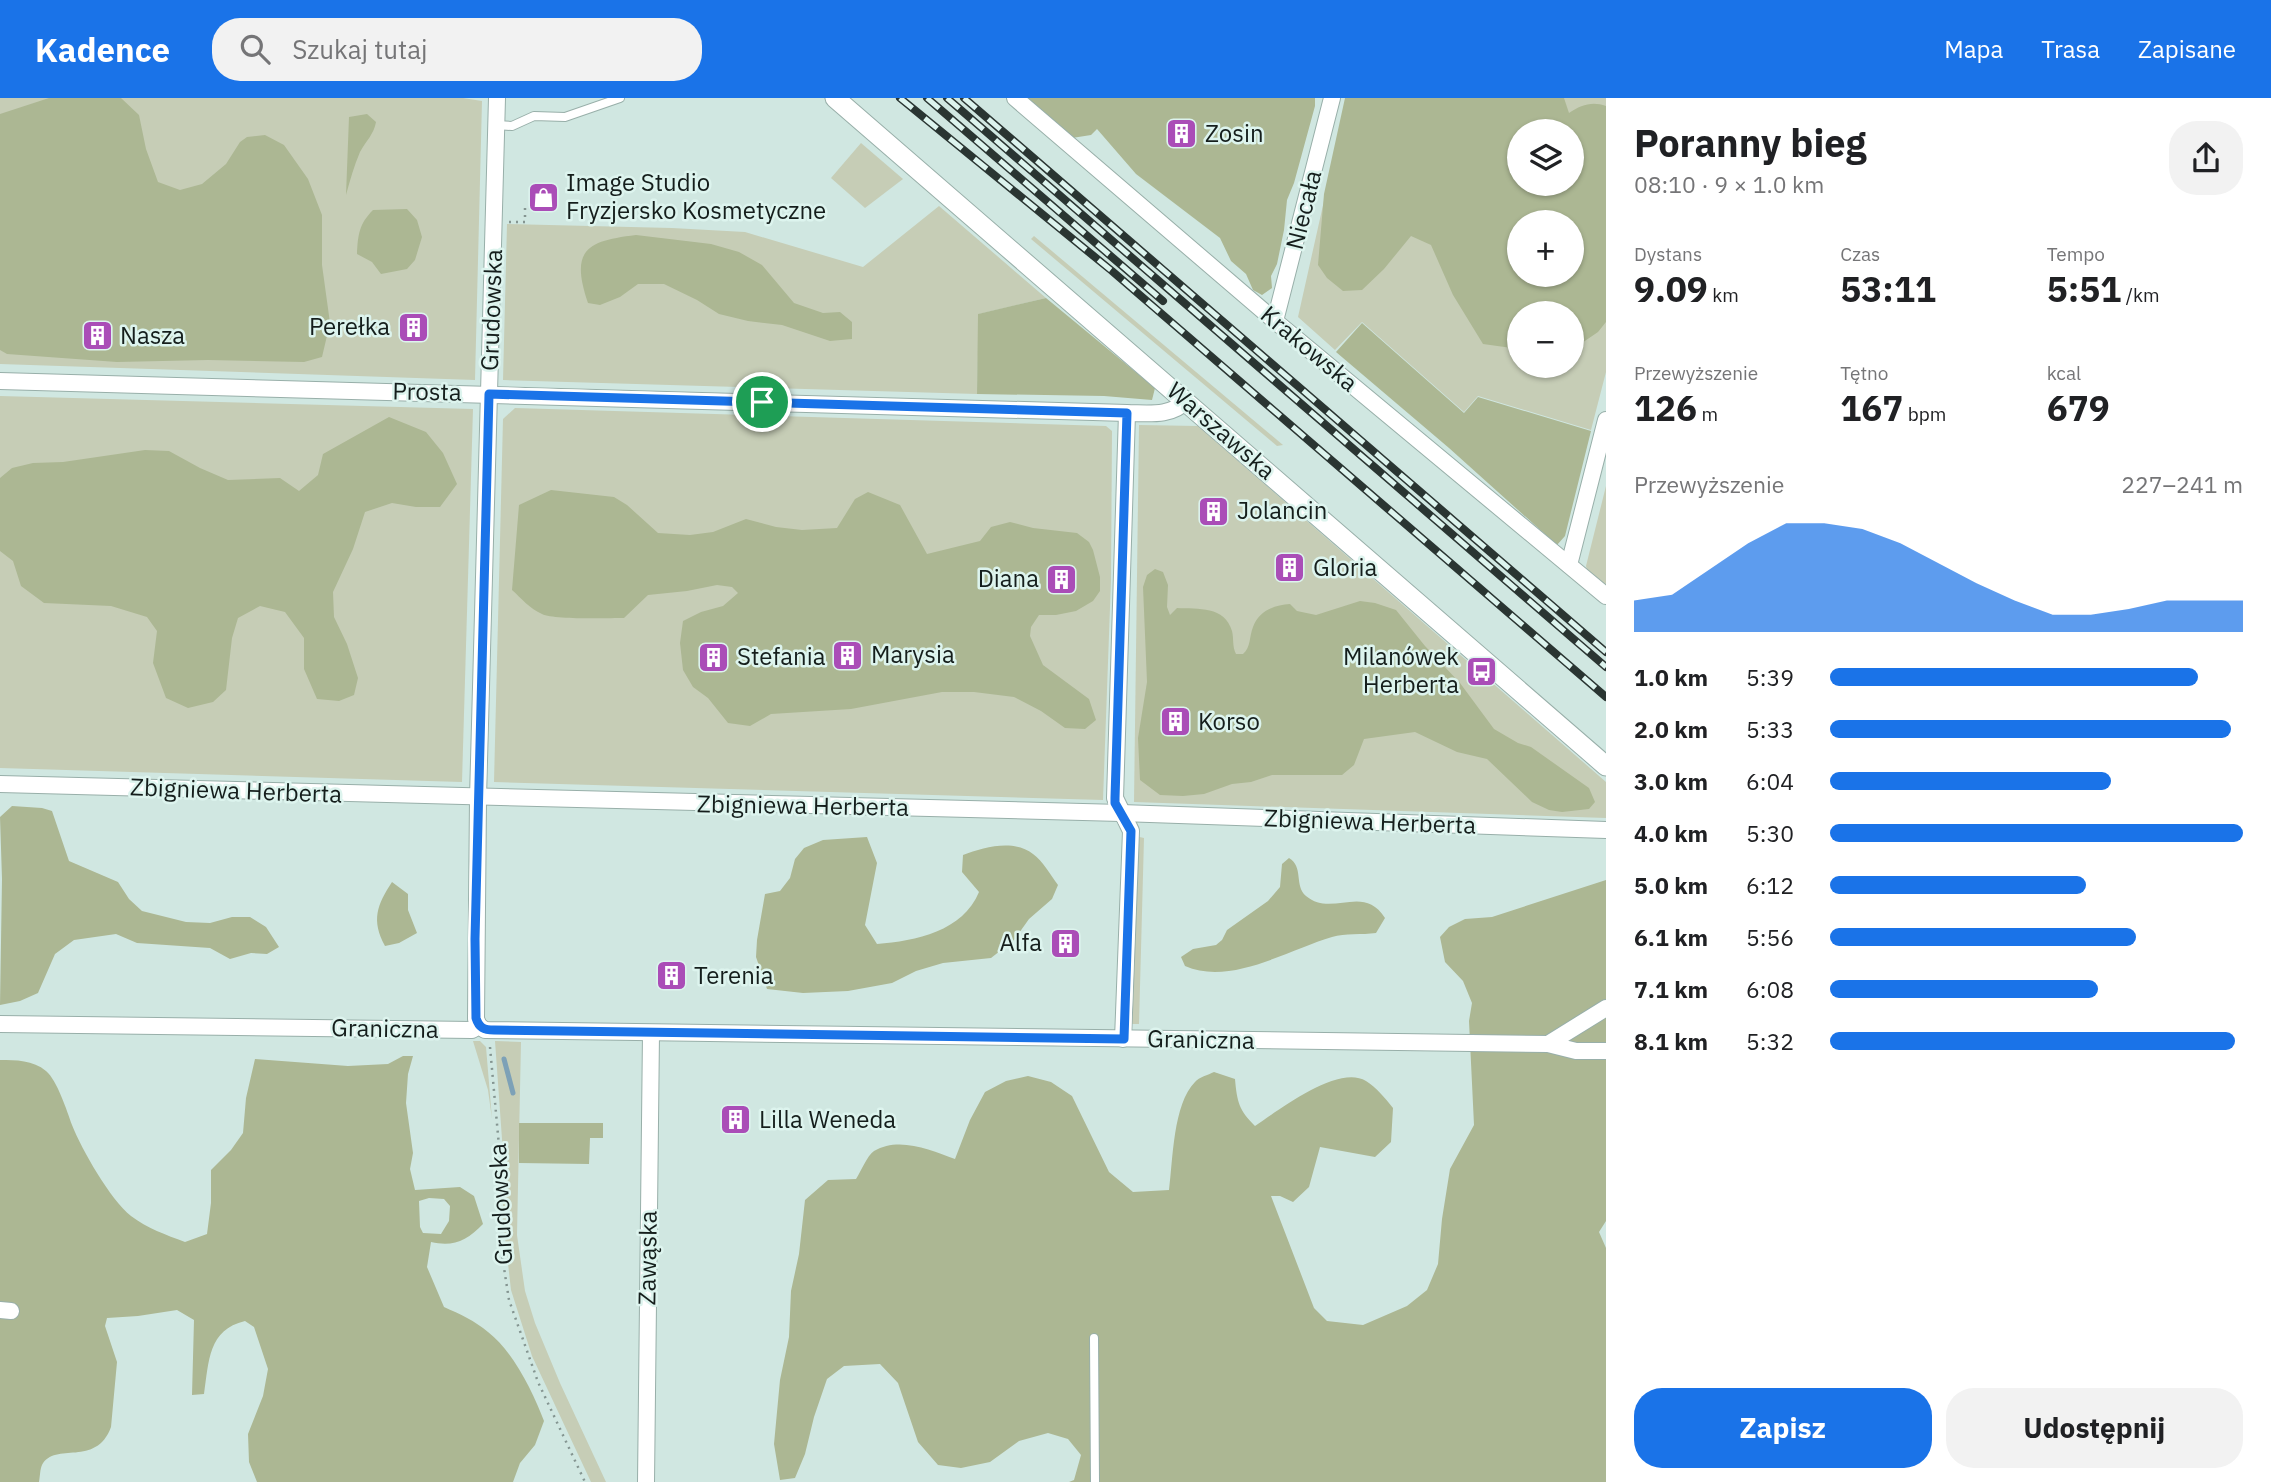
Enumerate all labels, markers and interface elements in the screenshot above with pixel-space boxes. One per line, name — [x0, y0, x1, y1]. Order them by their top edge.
search box — [212, 18, 702, 81]
text: Kadence — [35, 28, 170, 71]
icon: search — [236, 30, 274, 68]
text: Szukaj tutaj — [292, 32, 428, 66]
text: Mapa — [1944, 33, 2003, 65]
text: Trasa — [2041, 33, 2100, 65]
text: Zapisane — [2138, 33, 2236, 65]
building icon: Zosin — [1165, 117, 1199, 151]
place label: Zosin — [1205, 117, 1264, 149]
text: Poranny bieg — [1634, 118, 1867, 167]
map controls — [1507, 119, 1584, 378]
button: layers — [1507, 119, 1584, 196]
button: share — [2169, 121, 2243, 195]
place label: Image Studio Fryzjersko Kosmetyczne — [566, 166, 826, 226]
street label: Niecała — [1278, 167, 1328, 253]
text: 08:10 · 9 × 1.0 km — [1634, 169, 1824, 199]
shop icon: Image Studio Fryzjersko Kosmetyczne — [526, 180, 560, 214]
button: + — [1507, 210, 1584, 287]
text: Dystans — [1634, 242, 1702, 266]
text: Czas — [1840, 242, 1880, 266]
text: Tempo — [2047, 242, 2105, 266]
street label: Grudowska — [473, 248, 509, 371]
text: 9.09 — [1634, 266, 1708, 312]
text: 53:11 — [1840, 266, 1936, 312]
text: 5:51 — [2047, 266, 2121, 312]
text: km — [1708, 283, 1739, 307]
text: /km — [2121, 283, 2160, 307]
street label: Krakowska — [1254, 298, 1365, 398]
button: − — [1507, 301, 1584, 378]
place label: Perełka — [309, 310, 390, 342]
building icon: Perełka — [396, 310, 430, 344]
building icon: Nasza — [80, 319, 114, 353]
place label: Nasza — [120, 319, 185, 351]
text: Przewyższenie — [1634, 361, 1758, 385]
text: Tętno — [1840, 361, 1889, 385]
text: kcal — [2047, 361, 2081, 385]
pin — [732, 372, 792, 432]
street label: Prosta — [392, 374, 462, 408]
street label: Warszawska — [1161, 374, 1283, 486]
icon: arrive — [743, 383, 781, 421]
text: 126 — [1634, 385, 1697, 431]
text: 167 — [1840, 385, 1903, 431]
text: 679 — [2047, 385, 2110, 431]
text: m — [1697, 402, 1718, 426]
text: bpm — [1903, 402, 1946, 426]
text: Przewyższenie — [1634, 469, 1784, 499]
text: 227–241 m — [2121, 469, 2243, 499]
building icon: Jolancin — [1197, 494, 1231, 528]
place label: Jolancin — [1237, 494, 1327, 526]
building icon: Gloria — [1273, 551, 1307, 585]
place label: Gloria — [1313, 551, 1377, 583]
place label: Diana — [978, 562, 1039, 594]
building icon: Diana — [1045, 562, 1079, 596]
building icon: Marysia — [831, 638, 865, 672]
place label: Marysia — [871, 638, 955, 670]
building icon: Stefania — [697, 640, 731, 674]
place label: Stefania — [737, 640, 826, 672]
place label: Milanówek Herberta — [1343, 640, 1459, 700]
bus stop icon: Milanówek Herberta — [1465, 654, 1499, 688]
text: 1.0 km — [1634, 662, 1708, 692]
text: 5:39 — [1746, 662, 1794, 692]
building icon: Korso — [1158, 705, 1192, 739]
place label: Korso — [1198, 705, 1260, 737]
text: 2.0 km — [1634, 714, 1708, 744]
text: 5:33 — [1746, 714, 1794, 744]
text: 3.0 km — [1634, 766, 1708, 796]
text: 6:04 — [1746, 766, 1794, 796]
street label: Zbigniewa Herberta — [129, 770, 343, 810]
street label: Zbigniewa Herberta — [697, 787, 910, 823]
street label: Zbigniewa Herberta — [1263, 801, 1477, 841]
text: 4.0 km — [1634, 818, 1708, 848]
text: 5:30 — [1746, 818, 1794, 848]
text: 5.0 km — [1634, 870, 1708, 900]
text: 6:12 — [1746, 870, 1794, 900]
text: 6.1 km — [1634, 922, 1708, 952]
text: 5:56 — [1746, 922, 1794, 952]
place label: Alfa — [999, 926, 1042, 958]
building icon: Alfa — [1048, 926, 1082, 960]
building icon: Terenia — [654, 959, 688, 993]
place label: Terenia — [694, 959, 774, 991]
text: 7.1 km — [1634, 974, 1708, 1004]
text: 6:08 — [1746, 974, 1794, 1004]
street label: Graniczna — [331, 1011, 439, 1045]
street label: Graniczna — [1147, 1022, 1255, 1056]
text: 8.1 km — [1634, 1026, 1708, 1056]
text: 5:32 — [1746, 1026, 1794, 1056]
building icon: Lilla Weneda — [719, 1103, 753, 1137]
place label: Lilla Weneda — [759, 1103, 896, 1135]
street label: Grudowska — [481, 1142, 519, 1266]
street label: Zawąska — [630, 1210, 664, 1306]
button: Zapisz — [1634, 1388, 1932, 1468]
button: Udostępnij — [1946, 1388, 2243, 1468]

